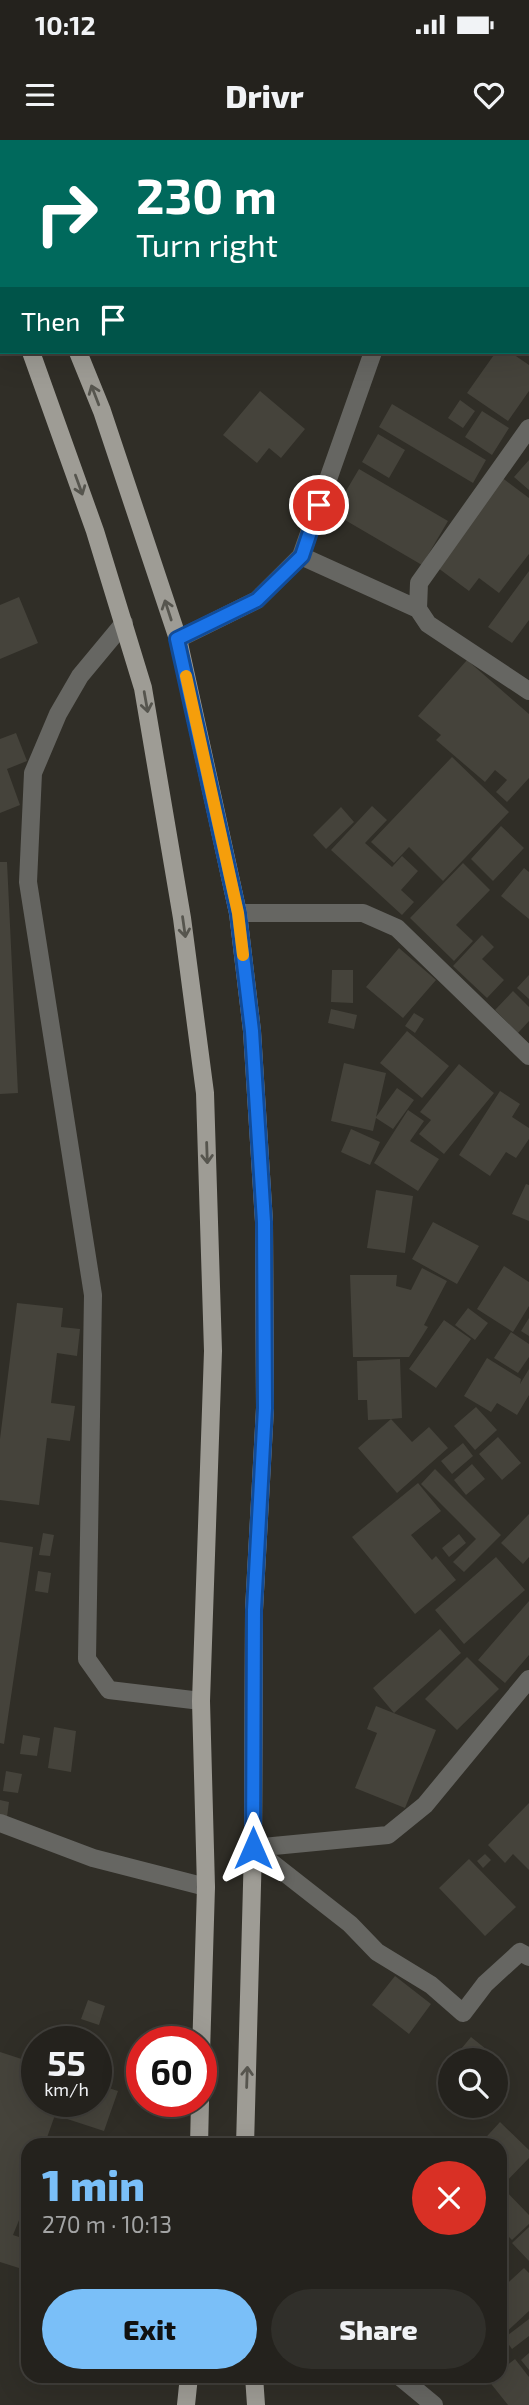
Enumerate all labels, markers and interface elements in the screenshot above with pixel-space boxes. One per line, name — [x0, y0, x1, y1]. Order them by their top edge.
text: 10:12 — [35, 9, 96, 40]
icon: menu — [21, 76, 59, 114]
text: Drivr — [225, 76, 304, 114]
icon: heart — [470, 76, 508, 114]
text: 230 m — [136, 165, 277, 224]
icon: right — [21, 168, 112, 259]
text: Turn right — [136, 225, 278, 263]
icon: arrive — [94, 301, 132, 339]
text: Then — [21, 305, 80, 336]
one-way arrow — [88, 384, 101, 406]
one-way arrow — [74, 474, 86, 496]
pin — [289, 475, 349, 535]
icon: arrive — [300, 486, 338, 524]
one-way arrow — [161, 599, 174, 621]
one-way arrow — [140, 690, 153, 713]
one-way arrow — [177, 915, 190, 938]
one-way arrow — [200, 1141, 213, 1164]
position arrow — [216, 1811, 290, 1885]
speed limit sign: 60 — [126, 2026, 217, 2117]
text: 55 — [47, 2041, 86, 2083]
map controls — [438, 2048, 508, 2118]
button: search — [438, 2048, 508, 2118]
one-way arrow — [240, 2066, 254, 2089]
text: km/h — [44, 2078, 89, 2100]
text: 1 min — [42, 2159, 145, 2209]
button: close — [412, 2161, 486, 2235]
text: 270 m · 10:13 — [42, 2210, 172, 2238]
button: Exit — [42, 2289, 257, 2369]
button: Share — [271, 2289, 486, 2369]

